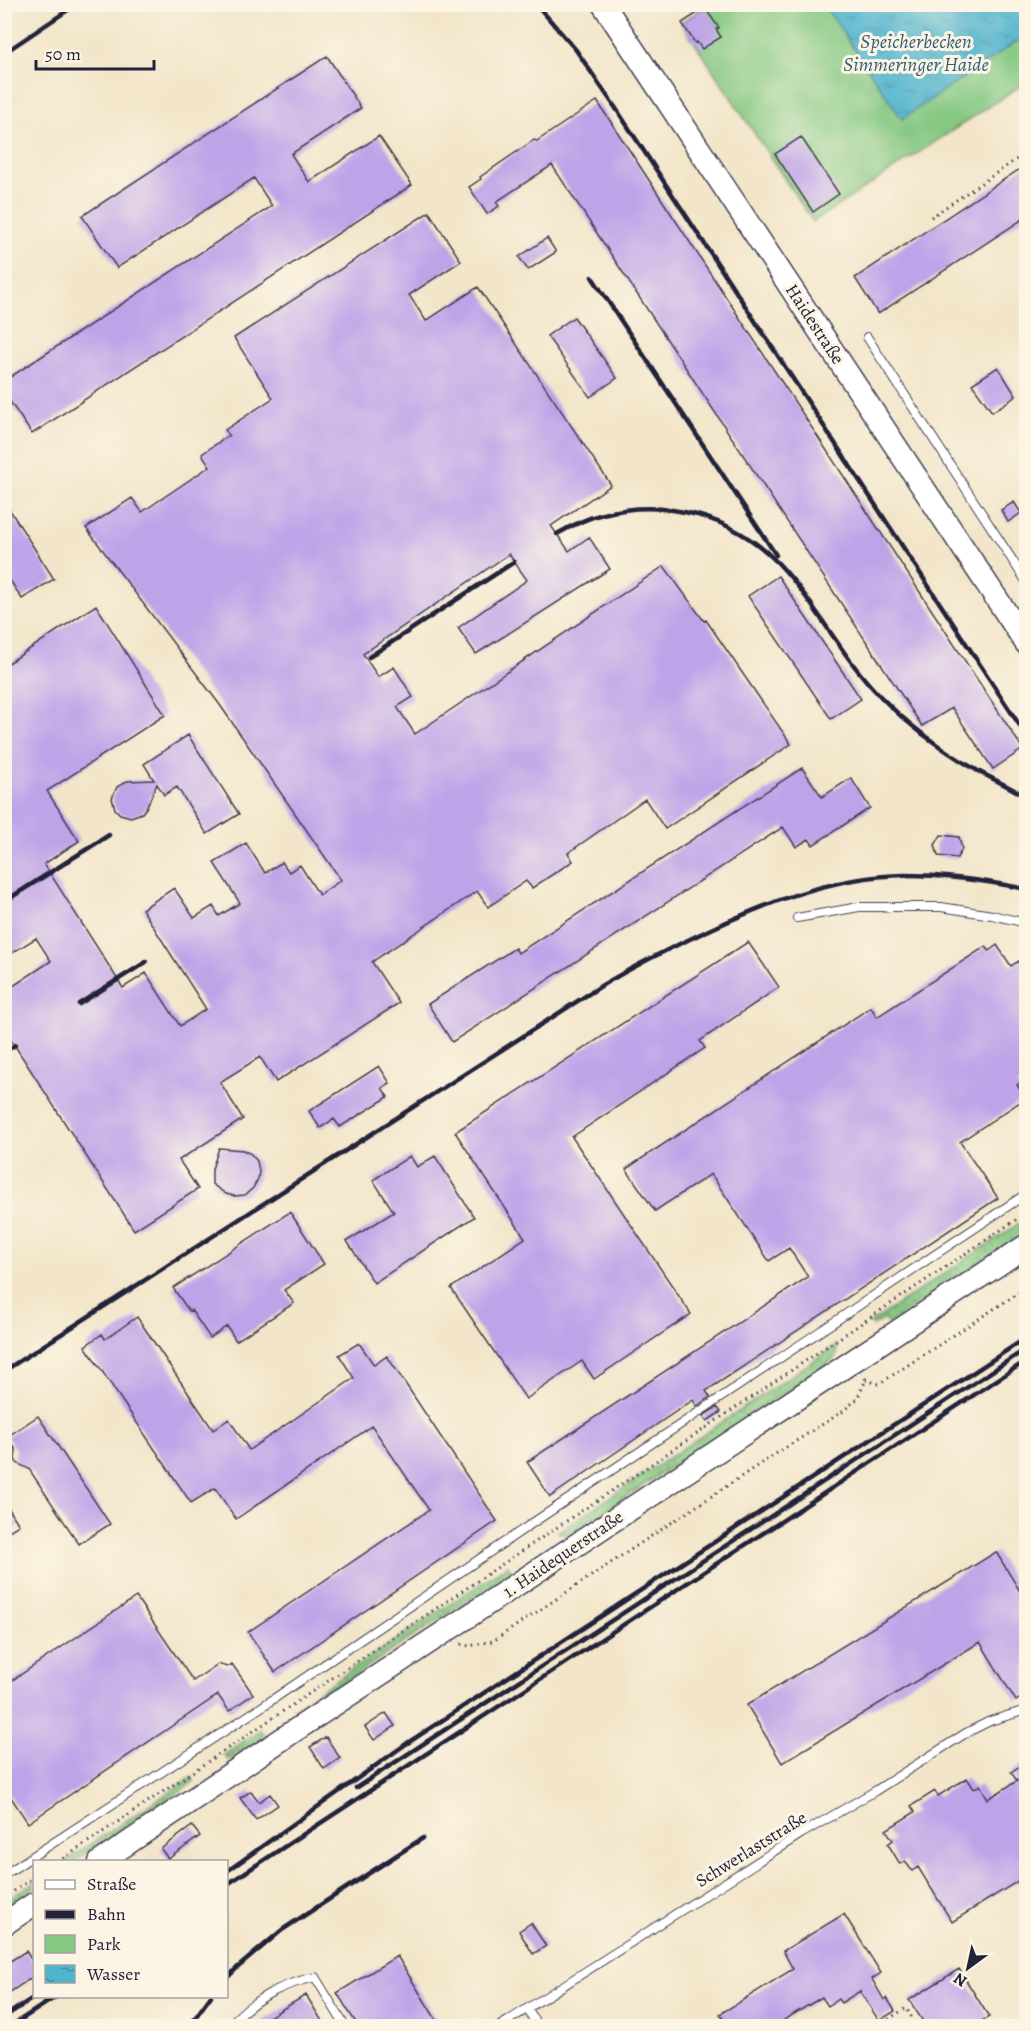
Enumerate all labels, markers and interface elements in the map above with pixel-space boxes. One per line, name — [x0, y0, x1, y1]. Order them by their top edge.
water label: Speicherbecken Simmeringer Haide — [843, 28, 989, 78]
scale bar — [36, 33, 154, 71]
text: 50 m — [45, 42, 81, 66]
street label: Haidestraße — [780, 279, 850, 369]
street label: 1. Haidequerstraße — [498, 1505, 628, 1603]
street label: Schwerlaststraße — [691, 1805, 811, 1893]
legend — [33, 1860, 228, 1998]
text: Straße — [87, 1872, 136, 1896]
text: Bahn — [87, 1902, 126, 1926]
text: Park — [87, 1932, 121, 1956]
north arrow — [938, 1938, 998, 1998]
text: Wasser — [86, 1962, 140, 1986]
text: N — [949, 1967, 971, 1992]

